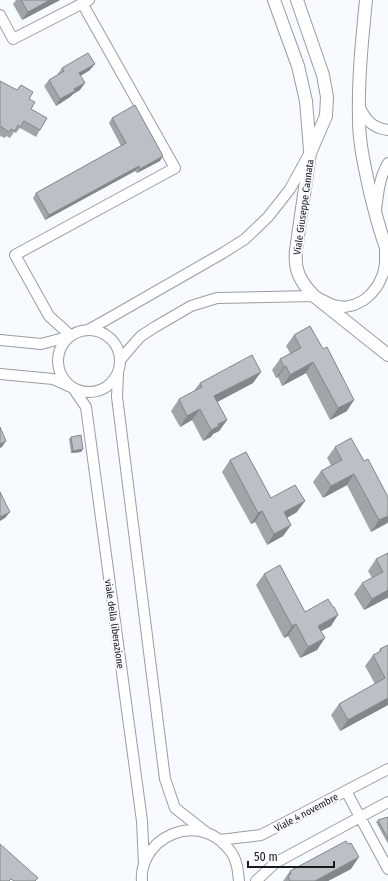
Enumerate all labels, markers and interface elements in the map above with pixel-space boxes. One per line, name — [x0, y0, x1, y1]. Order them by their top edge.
street label: Viale Giuseppe Cannata — [291, 159, 317, 256]
street label: viale della liberazione — [102, 579, 126, 670]
street label: Viale 4 novembre — [273, 791, 340, 835]
scale bar — [248, 843, 334, 869]
text: 50 m — [254, 850, 278, 864]

